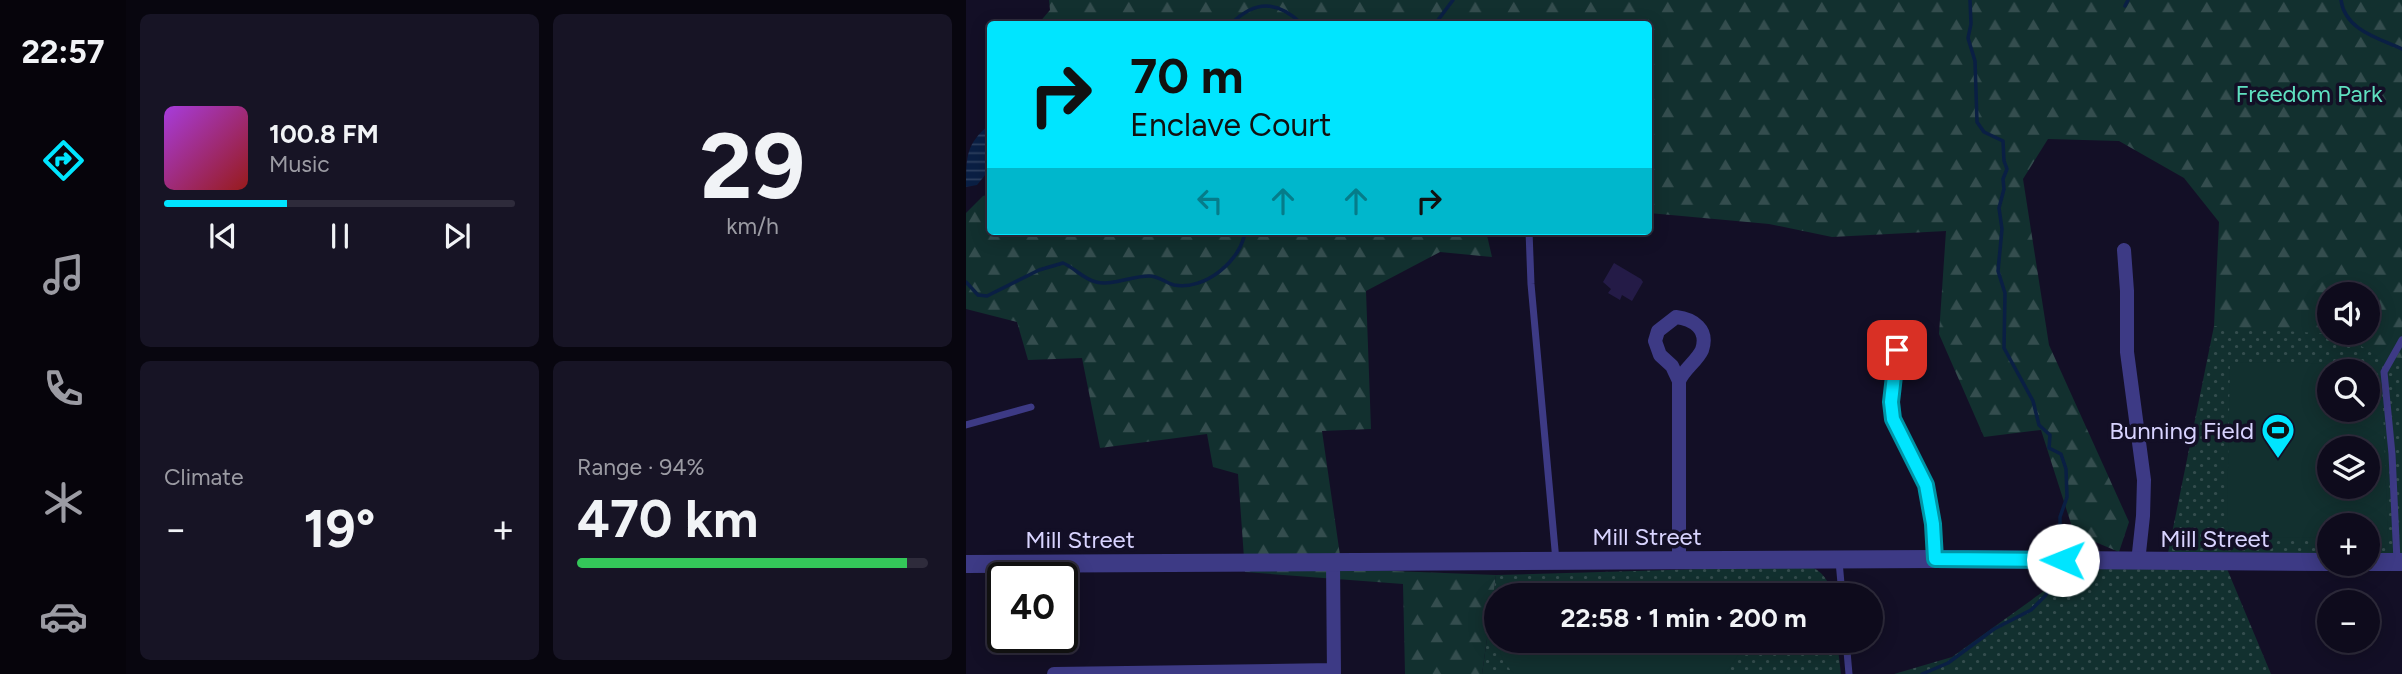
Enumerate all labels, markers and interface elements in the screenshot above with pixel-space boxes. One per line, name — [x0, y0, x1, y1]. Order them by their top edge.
text: 22:57 — [21, 33, 105, 71]
text: 70 m — [1130, 46, 1243, 105]
icon: right — [1015, 49, 1106, 140]
park label: Freedom Park — [2235, 79, 2383, 108]
text: Enclave Court — [1130, 106, 1331, 144]
text: 29 — [700, 112, 805, 221]
text: 100.8 FM — [269, 118, 379, 150]
icon: directions — [39, 136, 88, 185]
text: Music — [269, 150, 330, 178]
icon: left — [1191, 182, 1229, 220]
icon: ahead — [1264, 182, 1302, 220]
icon: ahead — [1337, 182, 1375, 220]
icon: right — [1410, 182, 1448, 220]
text: km/h — [726, 212, 779, 240]
icon: previous — [204, 217, 242, 255]
icon: pause — [321, 217, 359, 255]
icon: next — [438, 217, 476, 255]
icon: music — [39, 250, 88, 299]
map controls — [2317, 282, 2380, 653]
button: sound — [2317, 282, 2380, 345]
pin — [1867, 320, 1927, 380]
icon: arrive — [1878, 331, 1916, 369]
button: search — [2317, 359, 2380, 422]
icon: phone — [39, 364, 88, 413]
sports icon: Bunning Field — [2259, 411, 2297, 460]
place label: Bunning Field — [2109, 416, 2254, 445]
button: layers — [2317, 436, 2380, 499]
text: Range · 94% — [577, 453, 705, 481]
text: Climate — [164, 463, 243, 491]
icon: climate — [39, 478, 88, 527]
text: 470 km — [577, 488, 758, 550]
text: 19° — [304, 498, 375, 560]
text: − — [164, 506, 188, 552]
text: + — [491, 506, 515, 552]
button: + — [2317, 513, 2380, 576]
street label: Mill Street — [1592, 522, 1702, 551]
position arrow — [2026, 523, 2100, 597]
street label: Mill Street — [2160, 524, 2270, 553]
street label: Mill Street — [1025, 525, 1135, 554]
speed limit sign: 40 — [987, 562, 1078, 653]
button: − — [2317, 590, 2380, 653]
icon: car — [39, 592, 88, 641]
text: 22:58 · 1 min · 200 m — [1560, 602, 1807, 634]

